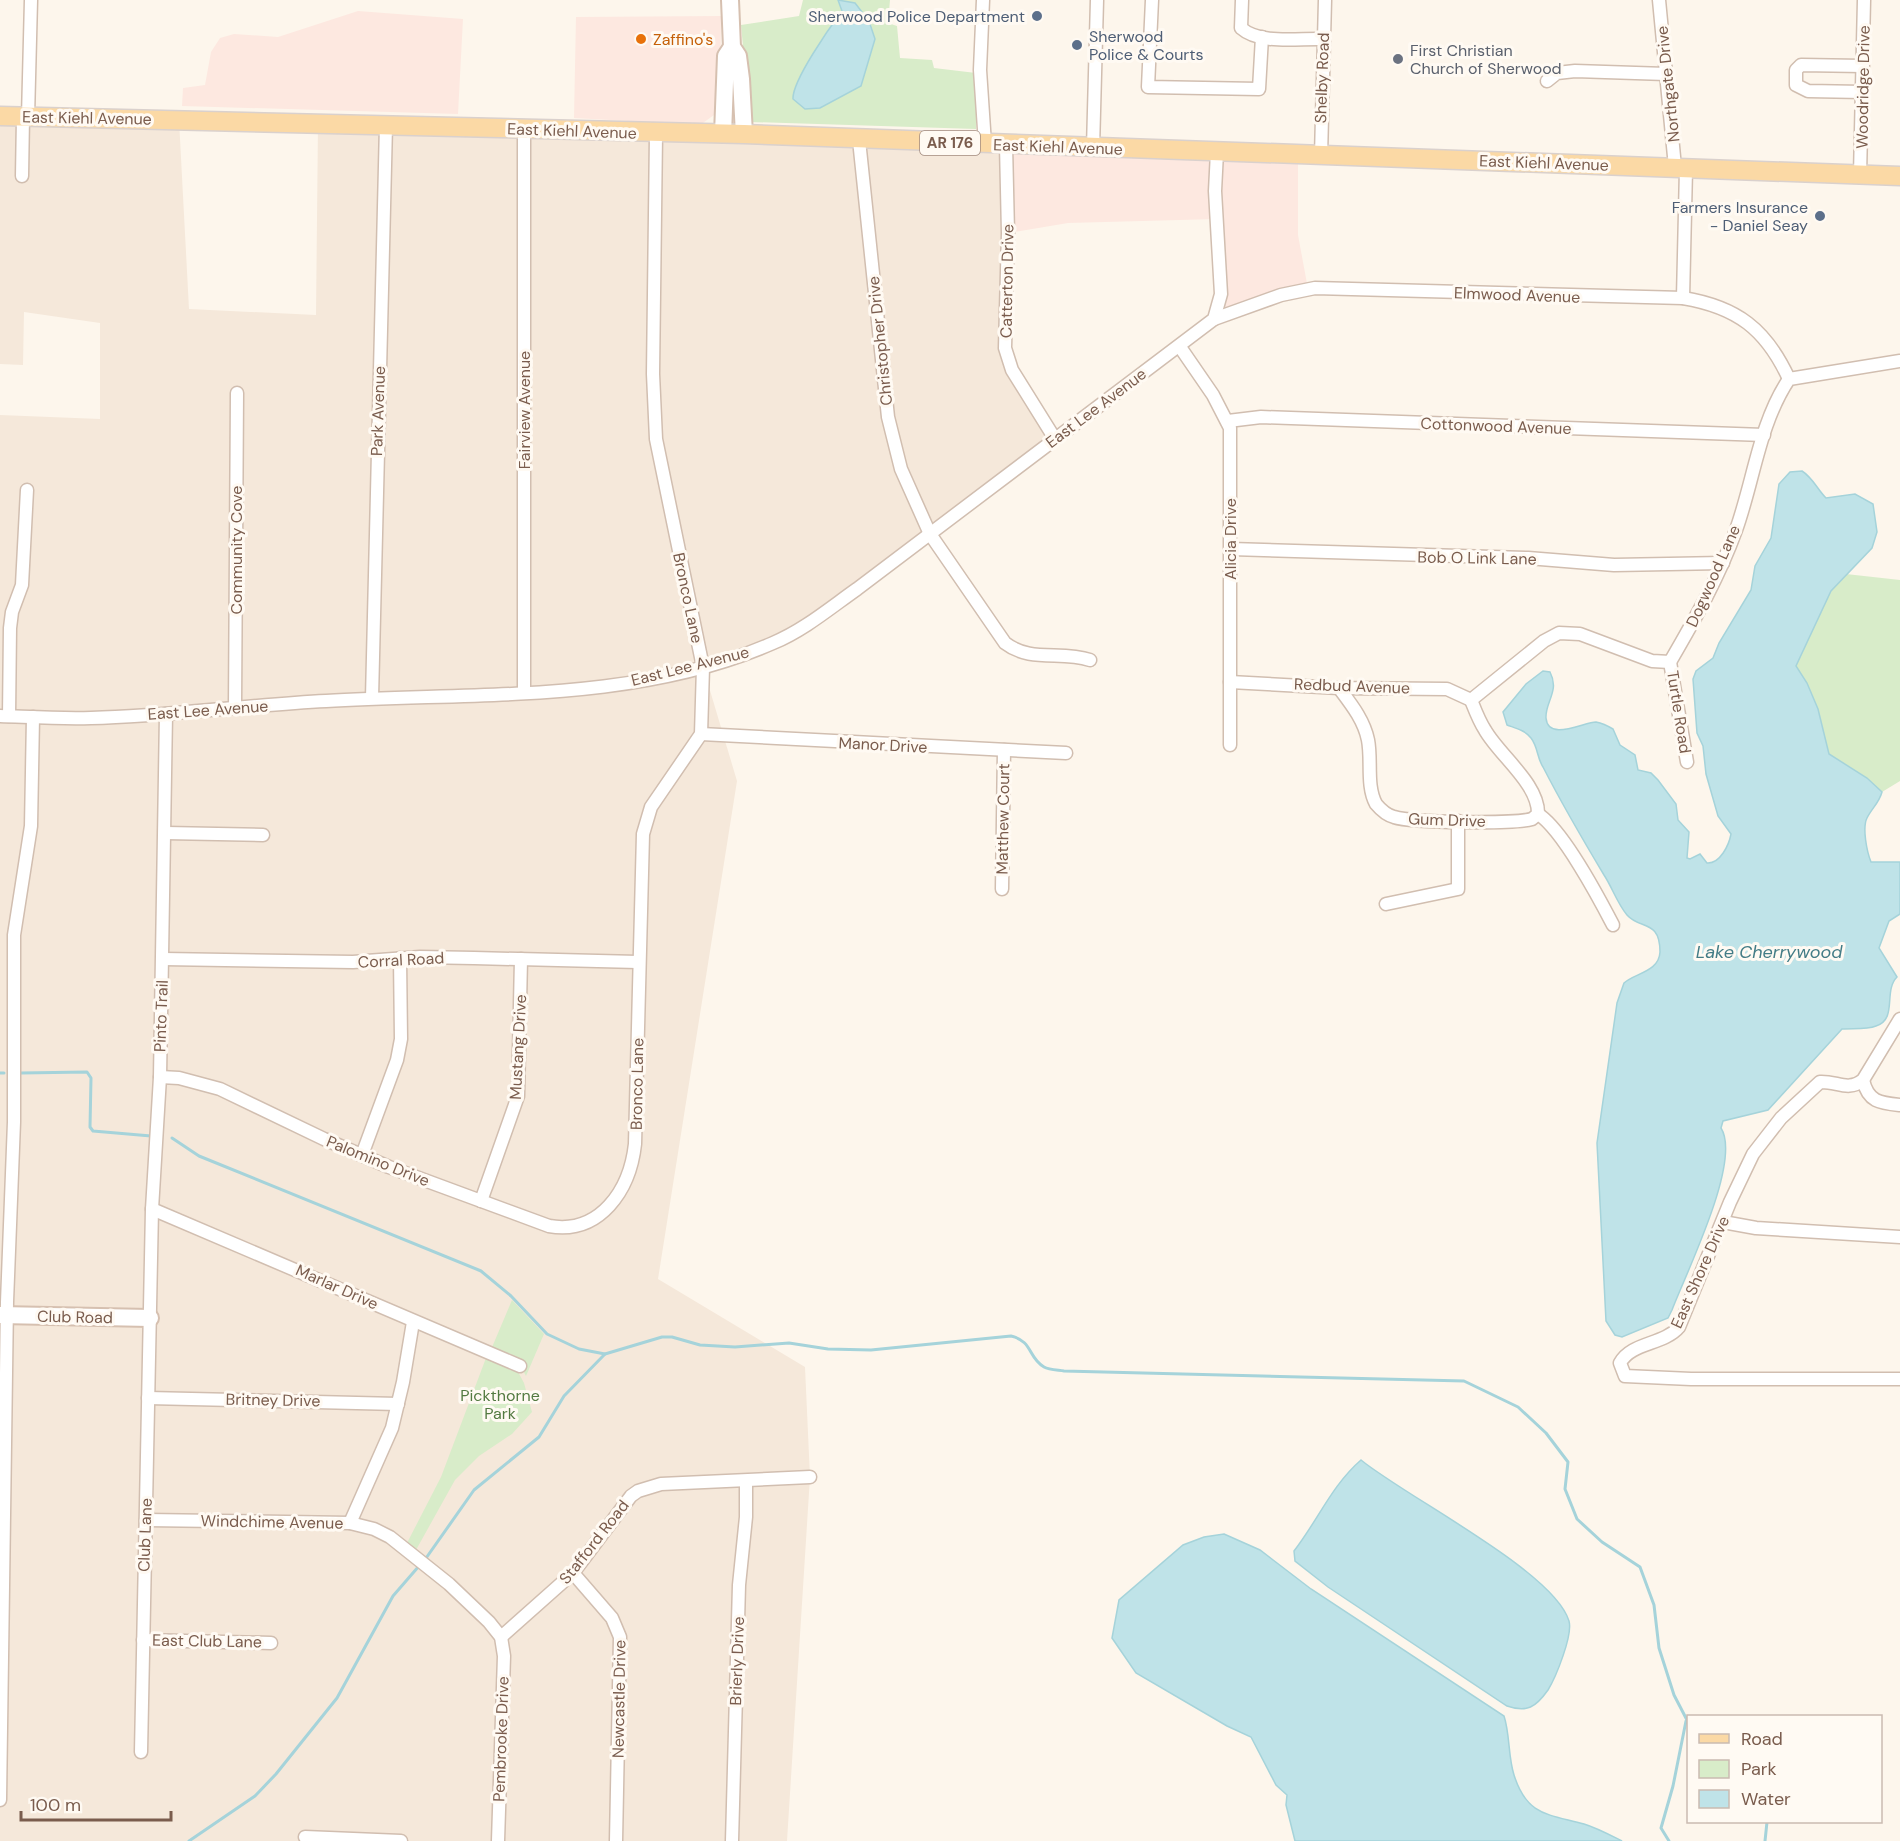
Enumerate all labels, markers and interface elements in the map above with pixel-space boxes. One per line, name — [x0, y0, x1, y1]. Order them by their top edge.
place label: Sherwood Police Department — [808, 6, 1025, 27]
marker: Sherwood Police Department — [1030, 9, 1044, 23]
street label: Northgate Drive — [1651, 25, 1685, 143]
street label: Woodridge Drive — [1851, 25, 1875, 149]
place label: Sherwood Police & Courts — [1089, 26, 1204, 65]
place label: Zaffino's — [653, 29, 713, 50]
marker: Zaffino's — [634, 32, 648, 46]
street label: Shelby Road — [1310, 32, 1334, 124]
marker: Sherwood Police & Courts — [1070, 38, 1084, 52]
place label: First Christian Church of Sherwood — [1410, 40, 1562, 79]
marker: First Christian Church of Sherwood — [1391, 52, 1405, 66]
street label: East Kiehl Avenue — [22, 106, 152, 130]
street label: East Kiehl Avenue — [507, 118, 637, 144]
road number: AR 176 — [920, 131, 980, 155]
street label: East Kiehl Avenue — [993, 134, 1123, 160]
street label: East Kiehl Avenue — [1479, 150, 1609, 176]
place label: Farmers Insurance - Daniel Seay — [1672, 197, 1808, 236]
marker: Farmers Insurance - Daniel Seay — [1813, 209, 1827, 223]
street label: Catterton Drive — [996, 224, 1018, 338]
street label: Christopher Drive — [863, 275, 897, 407]
street label: Elmwood Avenue — [1453, 282, 1581, 308]
street label: Fairview Avenue — [514, 351, 535, 469]
street label: East Lee Avenue — [1041, 363, 1151, 453]
street label: Park Avenue — [366, 366, 390, 456]
street label: Cottonwood Avenue — [1420, 413, 1572, 439]
street label: Community Cove — [226, 486, 247, 614]
street label: Alicia Drive — [1220, 498, 1241, 580]
street label: Dogwood Lane — [1681, 522, 1745, 630]
street label: Bob O Link Lane — [1417, 546, 1537, 570]
street label: Bronco Lane — [668, 551, 708, 645]
street label: East Lee Avenue — [629, 641, 751, 691]
street label: Turtle Road — [1662, 669, 1696, 755]
street label: Redbud Avenue — [1294, 673, 1410, 699]
street label: East Lee Avenue — [147, 695, 269, 725]
street label: Manor Drive — [838, 732, 928, 758]
street label: Matthew Court — [992, 763, 1014, 875]
street label: Gum Drive — [1408, 808, 1486, 832]
water label: Lake Cherrywood — [1696, 940, 1843, 964]
street label: Corral Road — [357, 947, 445, 973]
street label: Pinto Trail — [149, 980, 173, 1052]
street label: Mustang Drive — [505, 994, 531, 1100]
street label: Bronco Lane — [626, 1038, 648, 1130]
street label: Palomino Drive — [323, 1131, 433, 1191]
street label: East Shore Drive — [1666, 1213, 1734, 1331]
street label: Marlar Drive — [292, 1259, 382, 1315]
street label: Club Road — [37, 1306, 113, 1328]
park label: Pickthorne Park — [460, 1385, 540, 1424]
street label: Britney Drive — [225, 1389, 321, 1411]
street label: Stafford Road — [554, 1496, 634, 1588]
street label: Club Lane — [133, 1498, 157, 1572]
street label: Windchime Avenue — [200, 1510, 344, 1534]
street label: Brierly Drive — [725, 1616, 749, 1706]
street label: East Club Lane — [152, 1630, 262, 1652]
street label: Newcastle Drive — [607, 1640, 631, 1758]
street label: Pembrooke Drive — [488, 1676, 514, 1802]
legend — [1687, 1715, 1882, 1823]
text: Road — [1741, 1727, 1783, 1751]
text: Park — [1741, 1757, 1777, 1781]
scale bar — [21, 1784, 171, 1822]
text: Water — [1741, 1787, 1791, 1811]
text: 100 m — [30, 1793, 81, 1817]

